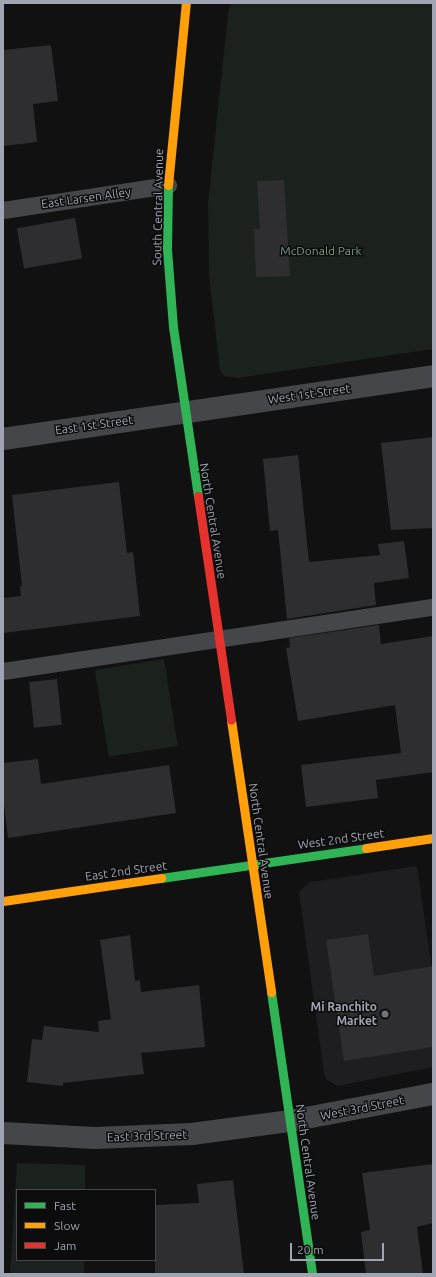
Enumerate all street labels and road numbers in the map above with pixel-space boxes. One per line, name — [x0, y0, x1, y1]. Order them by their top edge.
street label: South Central Avenue — [150, 148, 166, 266]
street label: East Larsen Alley — [40, 185, 132, 211]
street label: West 1st Street — [267, 381, 351, 407]
street label: East 1st Street — [54, 412, 134, 438]
street label: North Central Avenue — [197, 462, 229, 580]
street label: North Central Avenue — [246, 782, 276, 900]
street label: West 2nd Street — [297, 826, 385, 852]
street label: East 2nd Street — [84, 858, 168, 884]
street label: West 3rd Street — [319, 1093, 405, 1123]
street label: North Central Avenue — [293, 1103, 323, 1221]
street label: East 3rd Street — [107, 1127, 187, 1145]

